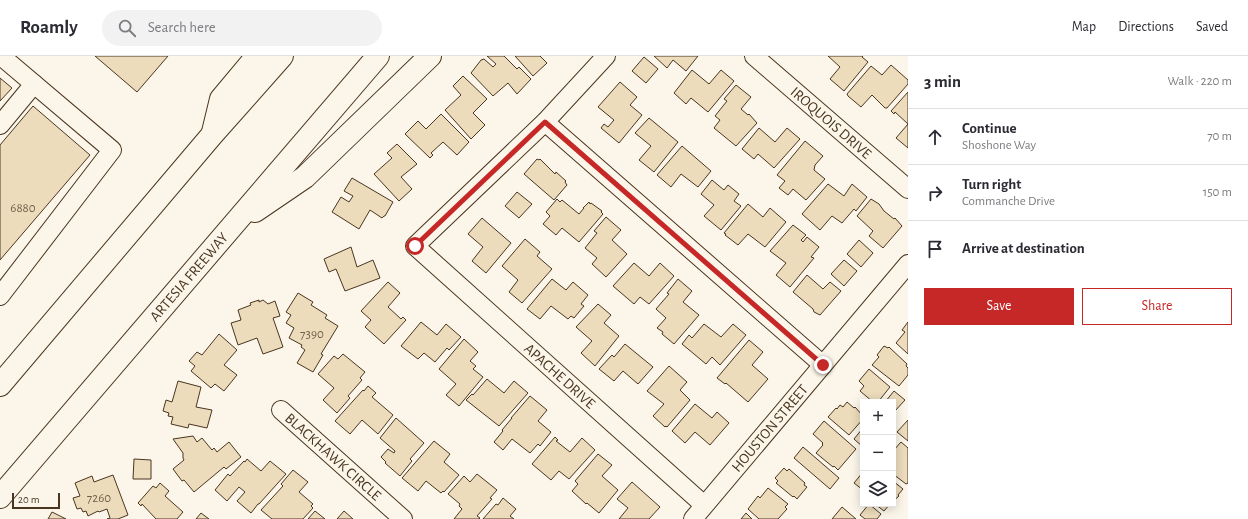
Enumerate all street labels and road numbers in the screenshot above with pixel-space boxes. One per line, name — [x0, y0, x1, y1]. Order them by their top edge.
street label: IROQUOIS DRIVE — [788, 84, 874, 162]
street label: ARTESIA FREEWAY — [147, 230, 231, 324]
street label: APACHE DRIVE — [521, 341, 598, 412]
street label: HOUSTON STREET — [729, 381, 811, 475]
street label: BLACKHAWK CIRCLE — [282, 410, 384, 504]

